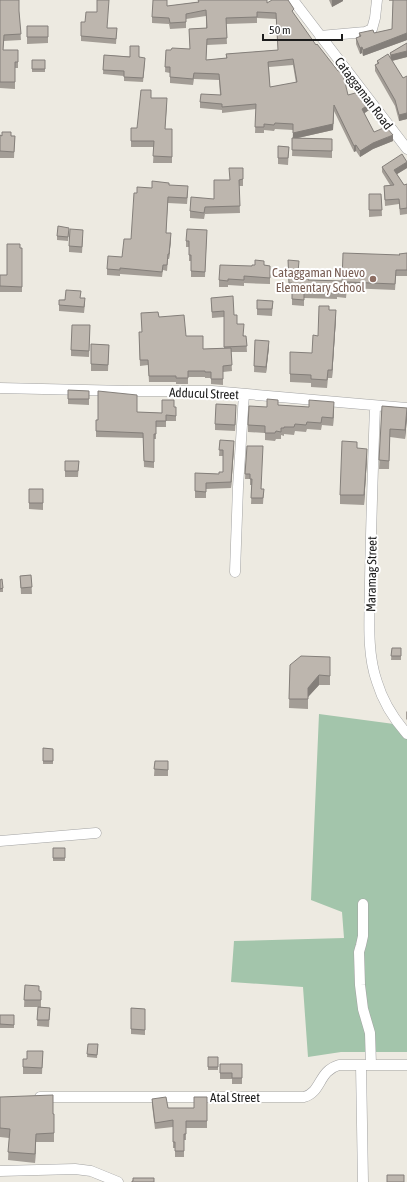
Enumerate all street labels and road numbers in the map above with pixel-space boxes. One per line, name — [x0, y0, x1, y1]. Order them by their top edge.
street label: Cataggaman Road — [332, 54, 396, 132]
street label: Adducul Street — [169, 385, 239, 402]
street label: Maramag Street — [363, 536, 380, 612]
street label: Atal Street — [210, 1090, 260, 1105]

